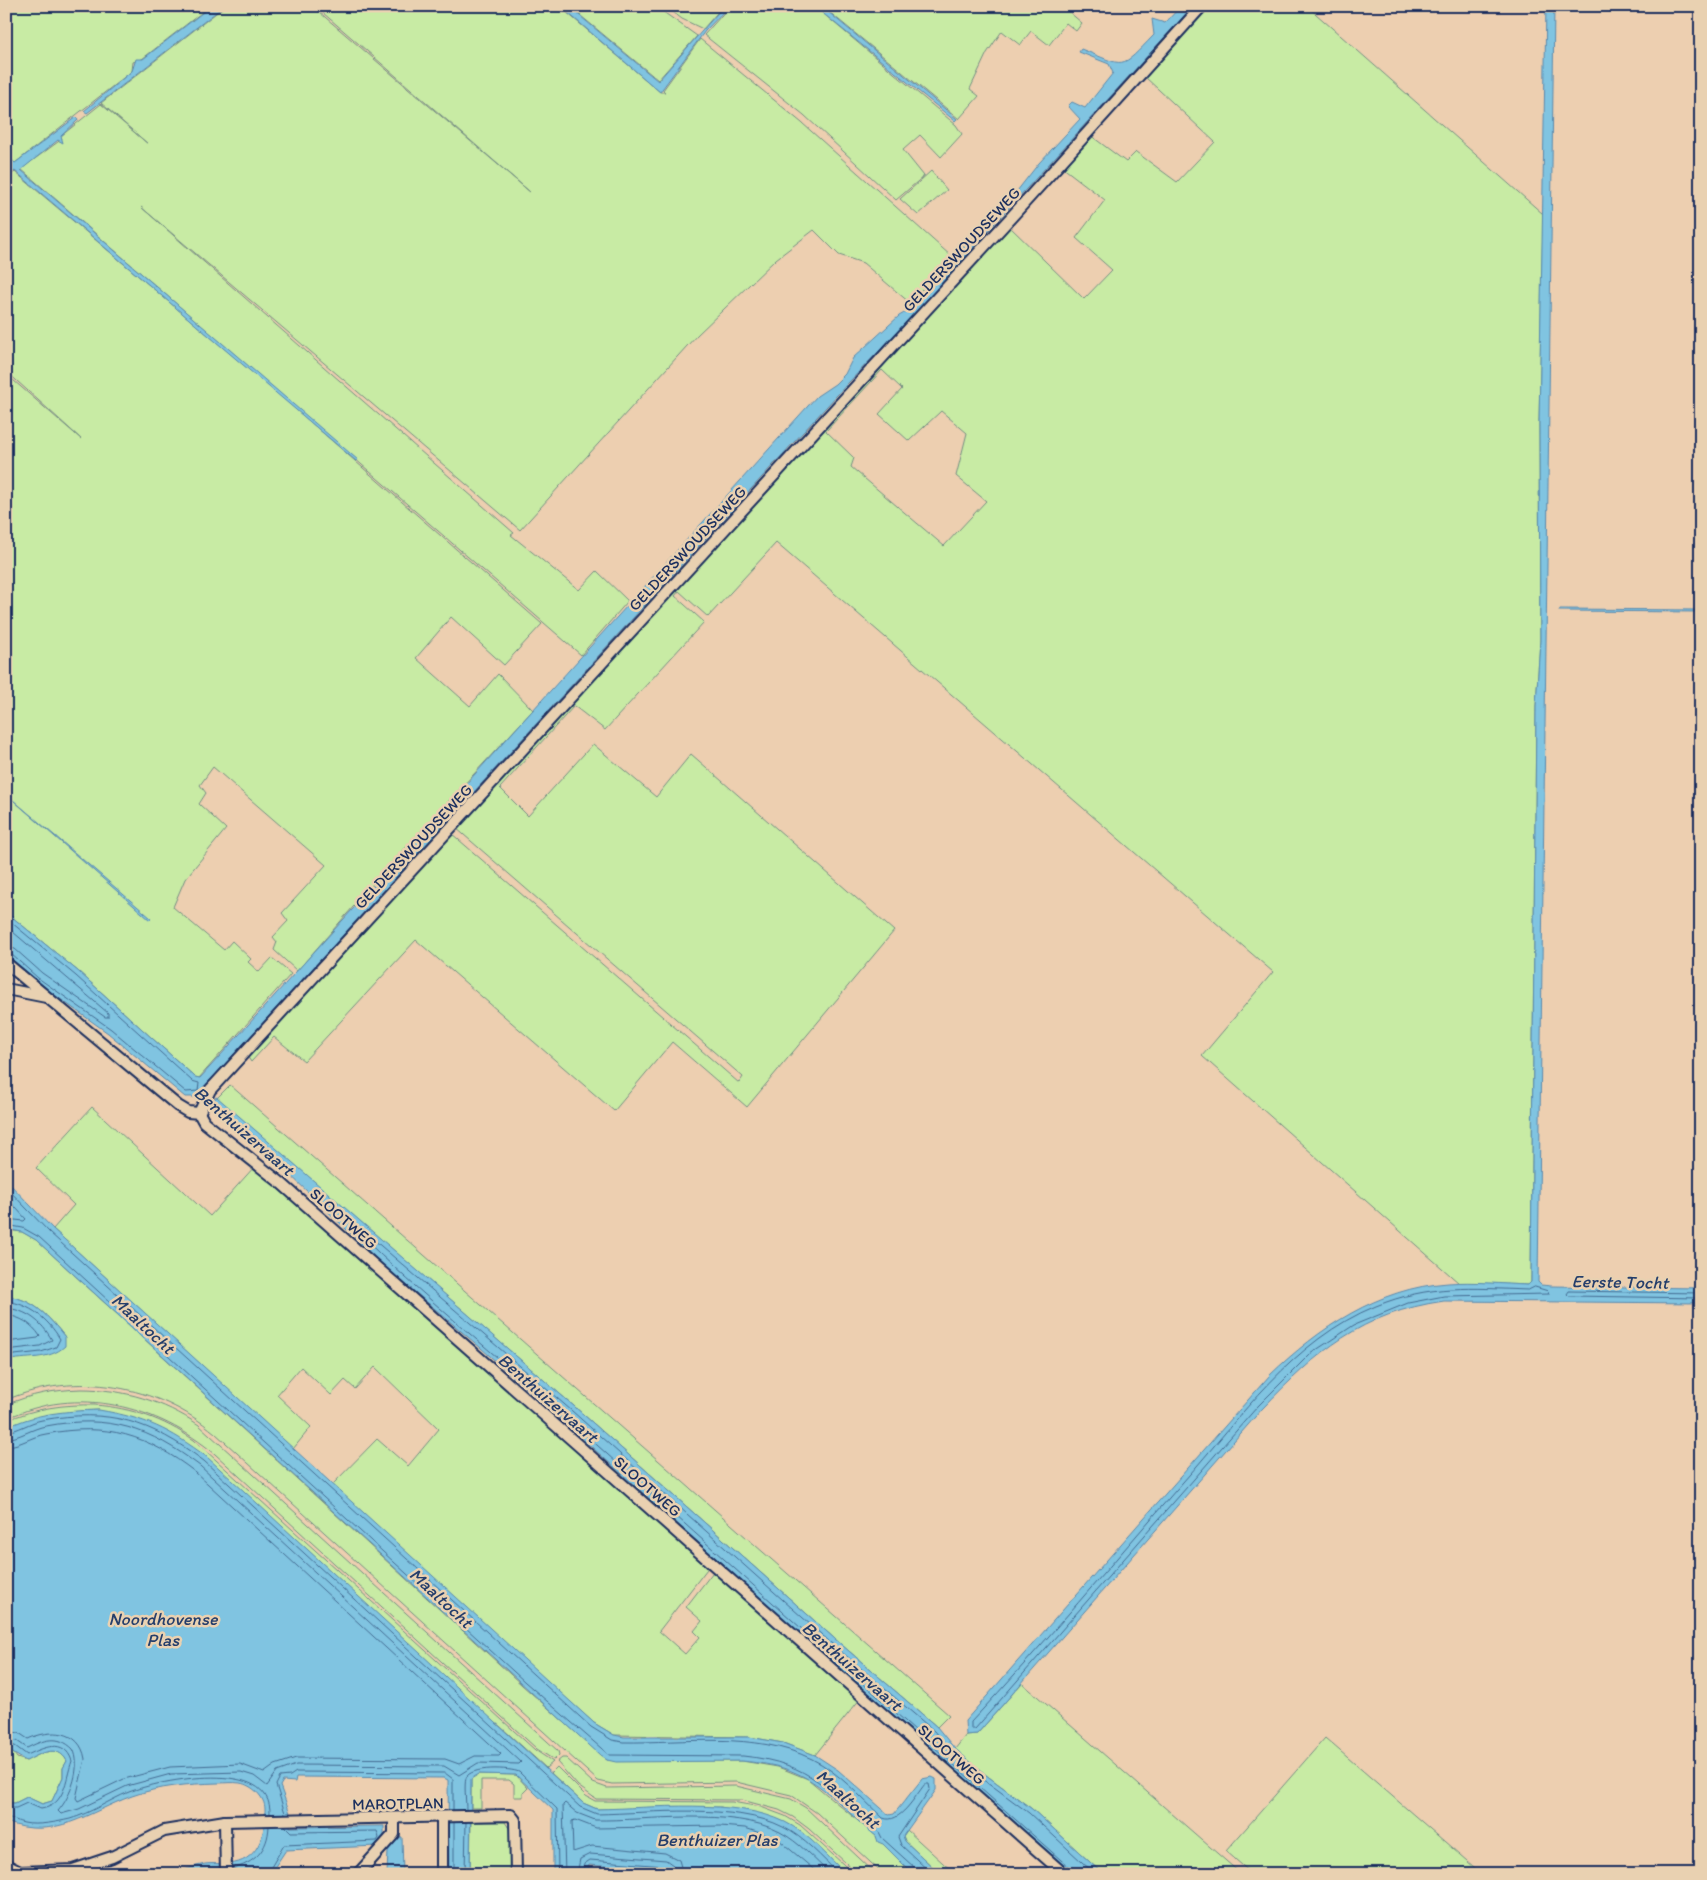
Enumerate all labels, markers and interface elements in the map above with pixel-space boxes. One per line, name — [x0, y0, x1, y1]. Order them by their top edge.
street label: GELDERSWOUDSEWEG — [898, 183, 1024, 316]
street label: GELDERSWOUDSEWEG — [624, 482, 750, 615]
street label: GELDERSWOUDSEWEG — [350, 780, 476, 913]
water label: Benthuizervaart — [190, 1082, 300, 1182]
street label: SLOOTWEG — [306, 1184, 381, 1253]
water label: Eerste Tocht — [1571, 1270, 1671, 1294]
water label: Maaltocht — [107, 1289, 181, 1360]
water label: Benthuizervaart — [494, 1349, 604, 1449]
street label: SLOOTWEG — [610, 1452, 685, 1521]
water label: Maaltocht — [405, 1563, 479, 1634]
water label: Noordhovense Plas — [108, 1608, 219, 1651]
water label: Benthuizervaart — [798, 1617, 908, 1717]
street label: SLOOTWEG — [914, 1720, 989, 1789]
water label: Maaltocht — [812, 1765, 886, 1835]
street label: MAROTPLAN — [352, 1793, 444, 1814]
water label: Benthuizer Plas — [656, 1829, 779, 1851]

